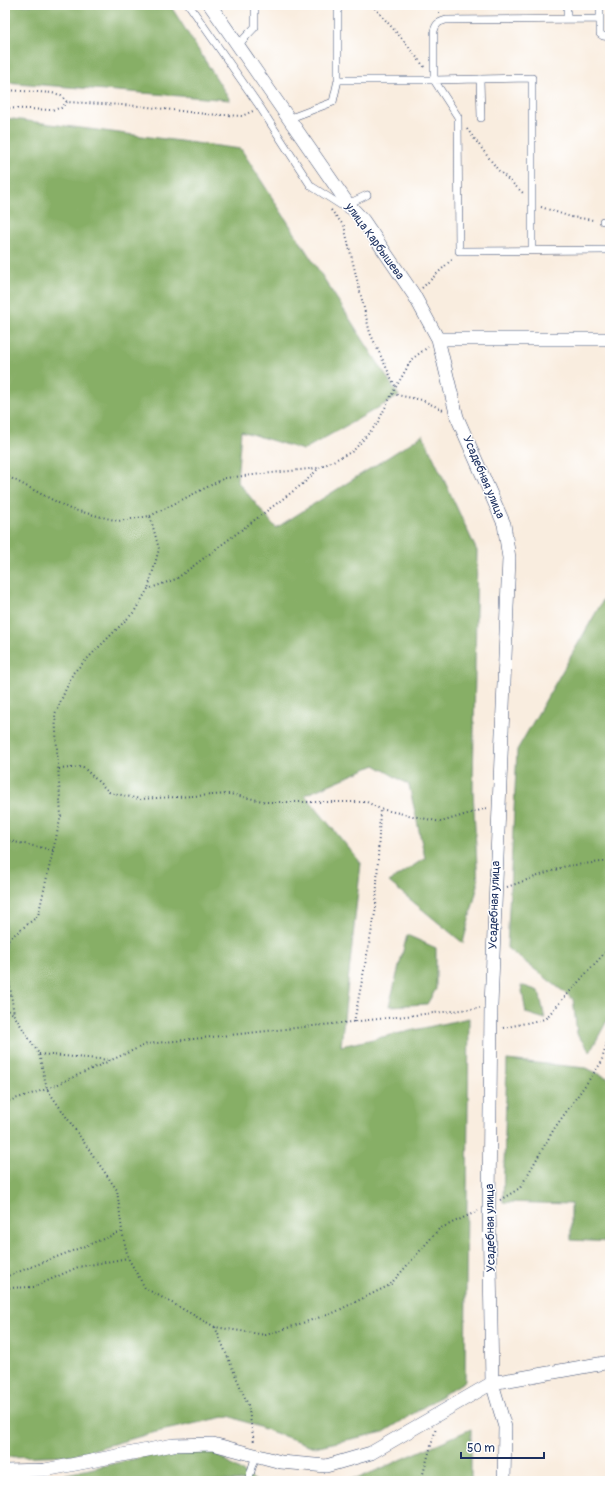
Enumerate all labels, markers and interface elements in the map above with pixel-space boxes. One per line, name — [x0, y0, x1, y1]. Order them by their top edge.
street label: улица Карбышева — [341, 199, 408, 283]
street label: Усадебная улица — [459, 433, 508, 521]
street label: Усадебная улица — [485, 860, 504, 950]
street label: Усадебная улица — [482, 1183, 499, 1272]
scale bar — [461, 1434, 544, 1460]
text: 50 m — [467, 1441, 495, 1456]

